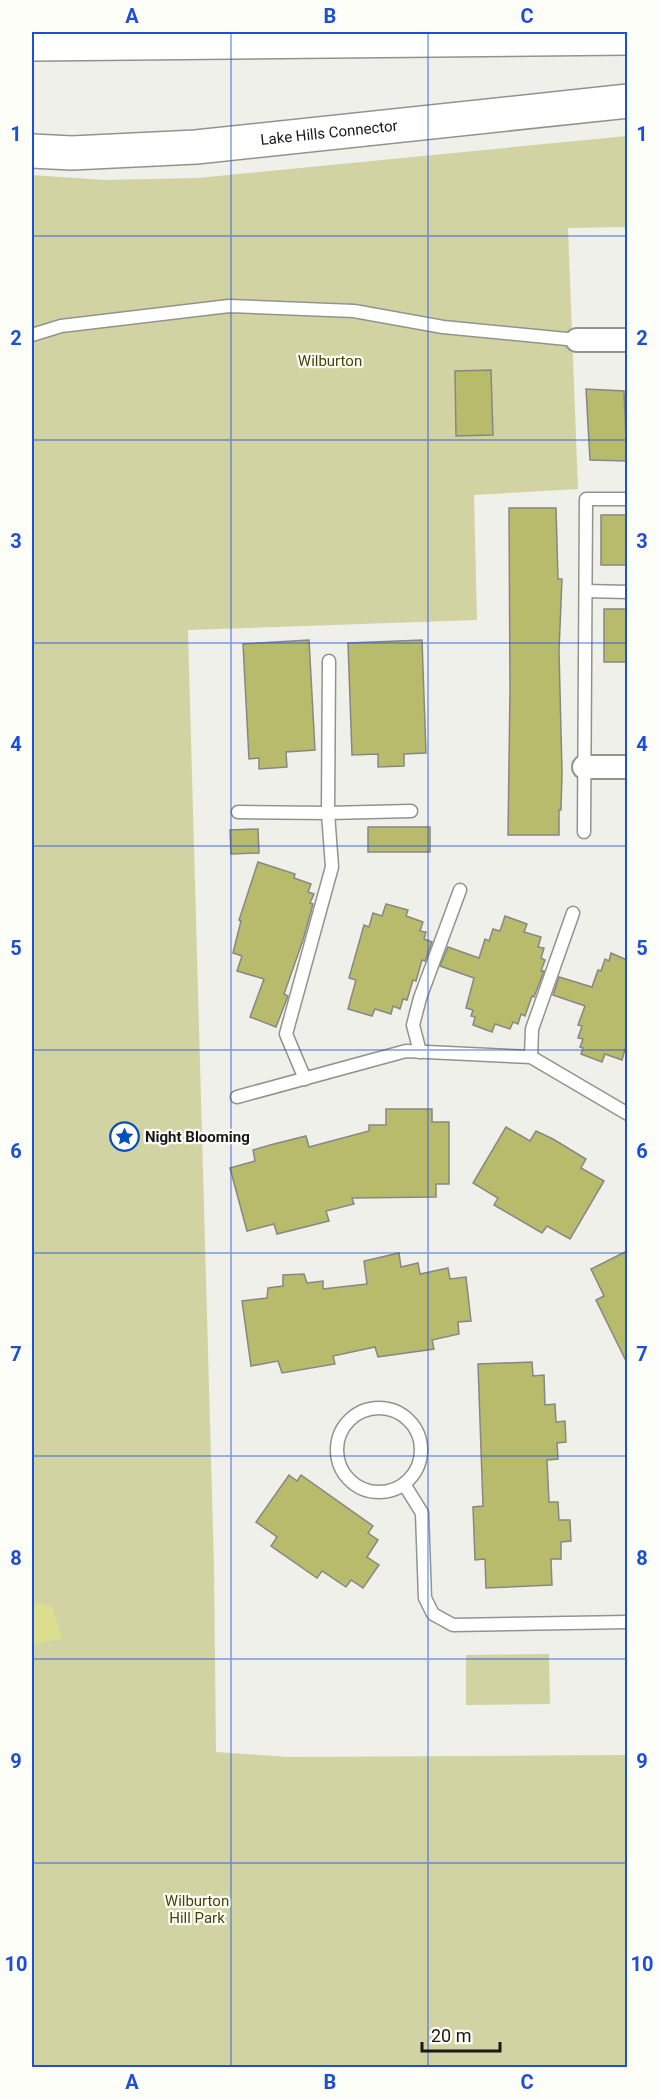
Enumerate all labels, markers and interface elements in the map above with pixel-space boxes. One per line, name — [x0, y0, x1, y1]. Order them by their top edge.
text: A — [125, 4, 139, 28]
text: B — [324, 4, 336, 28]
text: C — [520, 4, 534, 28]
street label: Lake Hills Connector — [260, 117, 399, 149]
text: 1 — [10, 122, 22, 146]
text: 1 — [636, 122, 648, 146]
text: 2 — [10, 326, 22, 350]
text: 2 — [636, 326, 648, 350]
park label: Wilburton — [298, 352, 362, 370]
text: 3 — [10, 529, 22, 553]
text: 3 — [636, 529, 648, 553]
text: 4 — [10, 732, 22, 756]
text: 4 — [636, 732, 648, 756]
text: 5 — [10, 936, 22, 960]
text: 5 — [636, 936, 648, 960]
place icon: Night Blooming — [108, 1121, 140, 1153]
place label: Night Blooming — [145, 1128, 250, 1146]
text: 6 — [10, 1139, 22, 1163]
text: 6 — [636, 1139, 648, 1163]
text: 7 — [10, 1342, 22, 1366]
text: 7 — [636, 1342, 648, 1366]
text: 8 — [10, 1546, 22, 1570]
text: 8 — [636, 1546, 648, 1570]
text: 9 — [10, 1749, 22, 1773]
text: 9 — [636, 1749, 648, 1773]
park label: Wilburton Hill Park — [165, 1892, 229, 1927]
text: 10 — [5, 1952, 27, 1976]
text: 10 — [631, 1952, 653, 1976]
scale bar — [422, 2015, 500, 2053]
text: 20 m — [431, 2025, 471, 2046]
text: A — [125, 2070, 139, 2094]
text: B — [324, 2070, 336, 2094]
text: C — [520, 2070, 534, 2094]

